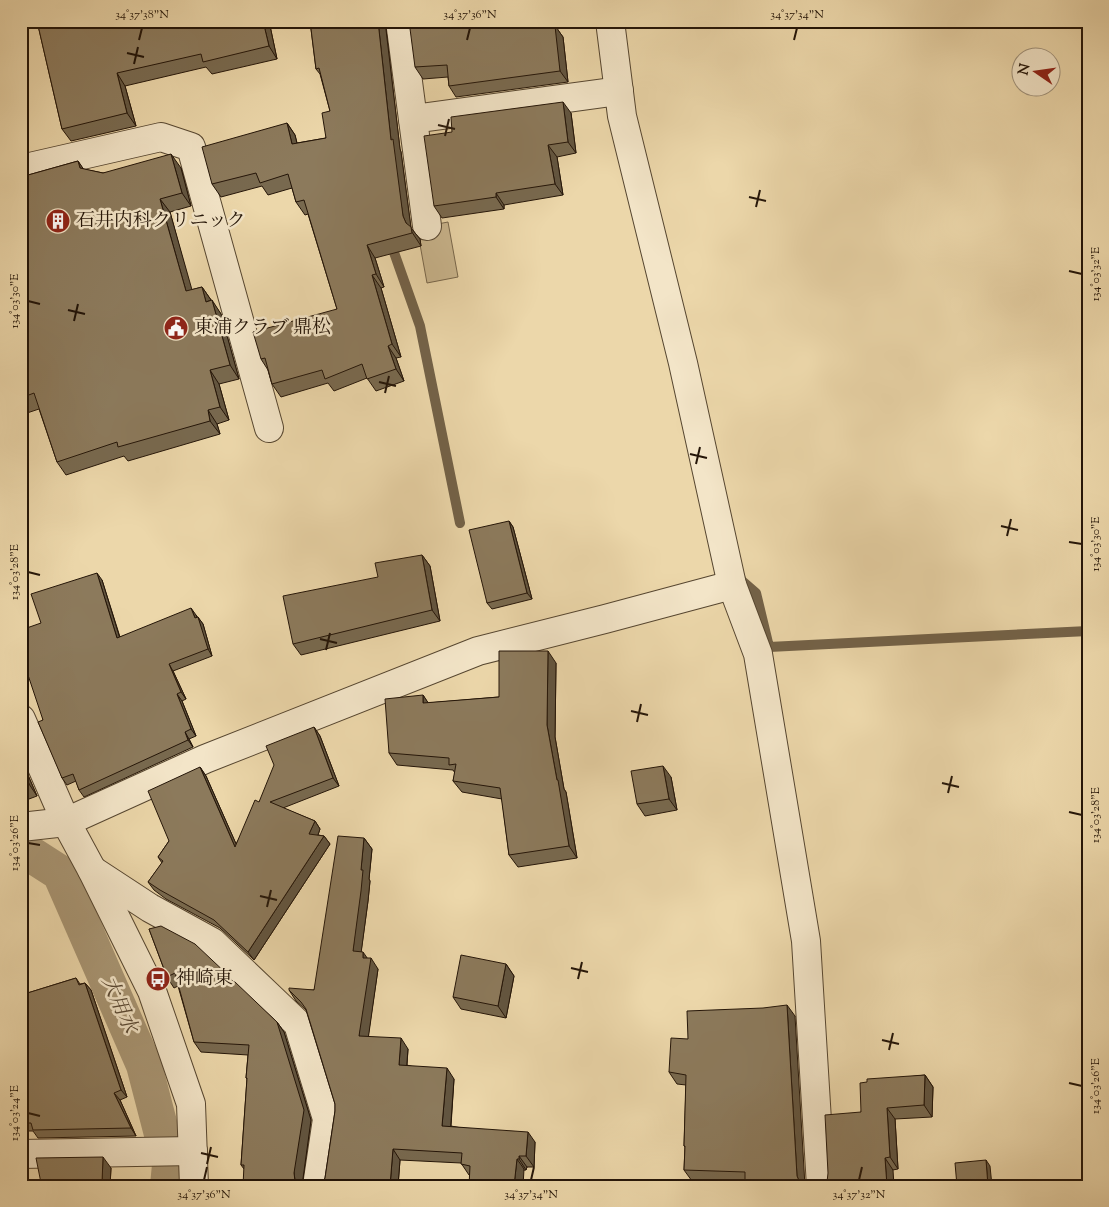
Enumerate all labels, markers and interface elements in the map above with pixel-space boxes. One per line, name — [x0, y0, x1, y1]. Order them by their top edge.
text: 34°37'38"N — [115, 6, 169, 24]
text: 34°37'36"N — [443, 6, 497, 24]
text: 34°37'34"N — [770, 6, 824, 24]
north arrow — [1012, 48, 1062, 98]
text: N — [1014, 62, 1036, 77]
building icon: 石井内科クリニック — [45, 208, 71, 234]
place label: 石井内科クリニック — [76, 208, 246, 235]
text: 134°03'32"E — [1087, 246, 1105, 301]
text: 134°03'30"E — [6, 273, 24, 329]
public building icon: 東浦クラブ 鼎松 — [163, 315, 189, 341]
place label: 東浦クラブ 鼎松 — [194, 315, 331, 342]
text: 134°03'30"E — [1087, 516, 1105, 572]
text: 134°03'28"E — [6, 543, 24, 600]
text: 134°03'28"E — [1087, 786, 1105, 843]
text: 134°03'26"E — [6, 814, 24, 871]
bus stop icon: 神崎東 — [145, 966, 171, 992]
place label: 神崎東 — [176, 966, 233, 993]
water label: 大用水 — [93, 972, 144, 1040]
text: 134°03'26"E — [1087, 1057, 1105, 1114]
text: 134°03'24"E — [6, 1084, 24, 1141]
text: 34°37'36"N — [177, 1186, 231, 1204]
text: 34°37'34"N — [504, 1186, 558, 1204]
text: 34°37'32"N — [833, 1186, 886, 1204]

